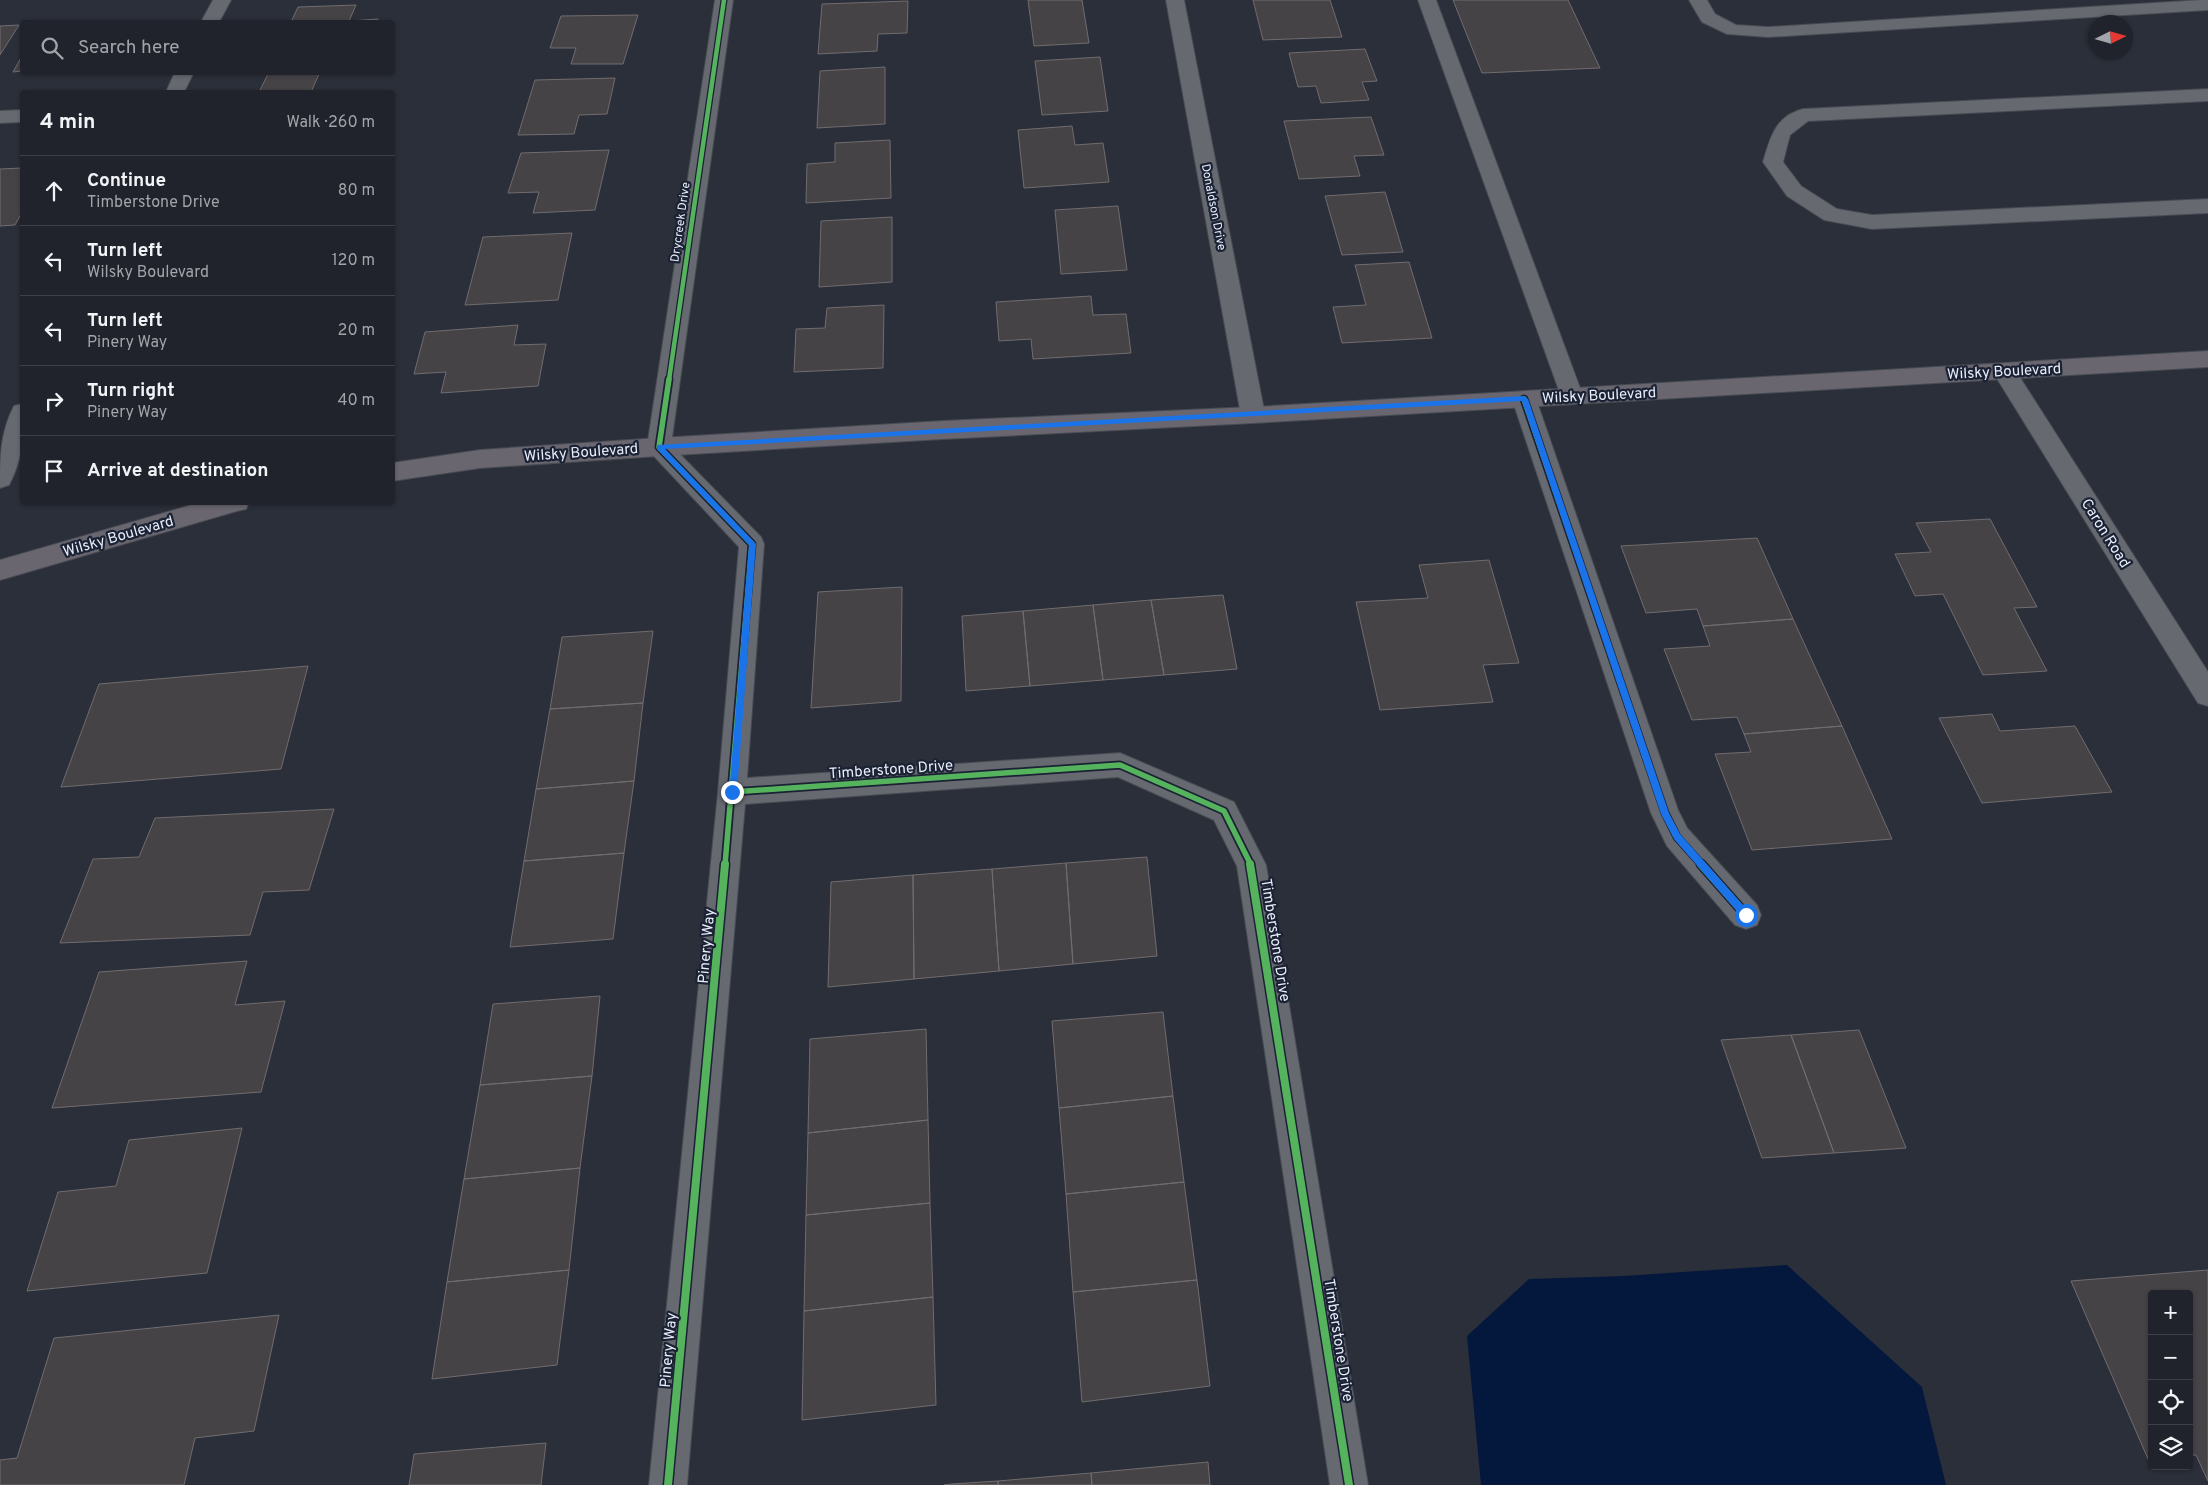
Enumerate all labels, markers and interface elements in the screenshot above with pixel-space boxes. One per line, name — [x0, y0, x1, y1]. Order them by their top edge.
north arrow — [2088, 15, 2133, 60]
search box — [20, 20, 395, 75]
icon: search — [38, 34, 66, 62]
text: Search here — [78, 36, 180, 60]
text: 4 min — [40, 109, 96, 136]
text: Walk · 260 m — [286, 113, 375, 133]
street label: Donaldson Drive — [1197, 163, 1229, 252]
text: Continue — [87, 169, 166, 193]
icon: ahead — [40, 177, 68, 205]
text: 80 m — [338, 181, 375, 201]
street label: Drycreek Drive — [667, 181, 695, 263]
text: Timberstone Drive — [87, 193, 220, 213]
text: Turn left — [87, 239, 163, 263]
icon: left — [40, 247, 68, 275]
text: 120 m — [332, 251, 375, 271]
text: Wilsky Boulevard — [87, 263, 209, 283]
text: Turn left — [87, 309, 163, 333]
icon: left — [40, 317, 68, 345]
text: 20 m — [338, 321, 375, 341]
text: Pinery Way — [87, 333, 167, 353]
street label: Wilsky Boulevard — [1946, 360, 2062, 385]
text: Turn right — [87, 379, 175, 403]
street label: Wilsky Boulevard — [1541, 384, 1657, 409]
icon: right — [40, 387, 68, 415]
text: 40 m — [337, 391, 375, 411]
text: Pinery Way — [87, 403, 167, 423]
street label: Wilsky Boulevard — [523, 440, 639, 467]
icon: arrive — [40, 457, 68, 485]
text: Arrive at destination — [87, 459, 268, 483]
street label: Caron Road — [2076, 496, 2134, 572]
street label: Wilsky Boulevard — [61, 513, 176, 562]
street label: Timberstone Drive — [828, 757, 954, 784]
route end — [721, 781, 744, 804]
street label: Timberstone Drive — [1255, 877, 1294, 1003]
route start — [1735, 904, 1758, 927]
street label: Pinery Way — [695, 908, 720, 984]
street label: Timberstone Drive — [1318, 1277, 1357, 1403]
map controls — [2148, 1290, 2193, 1470]
button: + — [2148, 1290, 2193, 1335]
street label: Pinery Way — [657, 1312, 682, 1388]
button: − — [2148, 1335, 2193, 1380]
button: locate — [2148, 1380, 2193, 1425]
button: layers — [2148, 1425, 2193, 1470]

